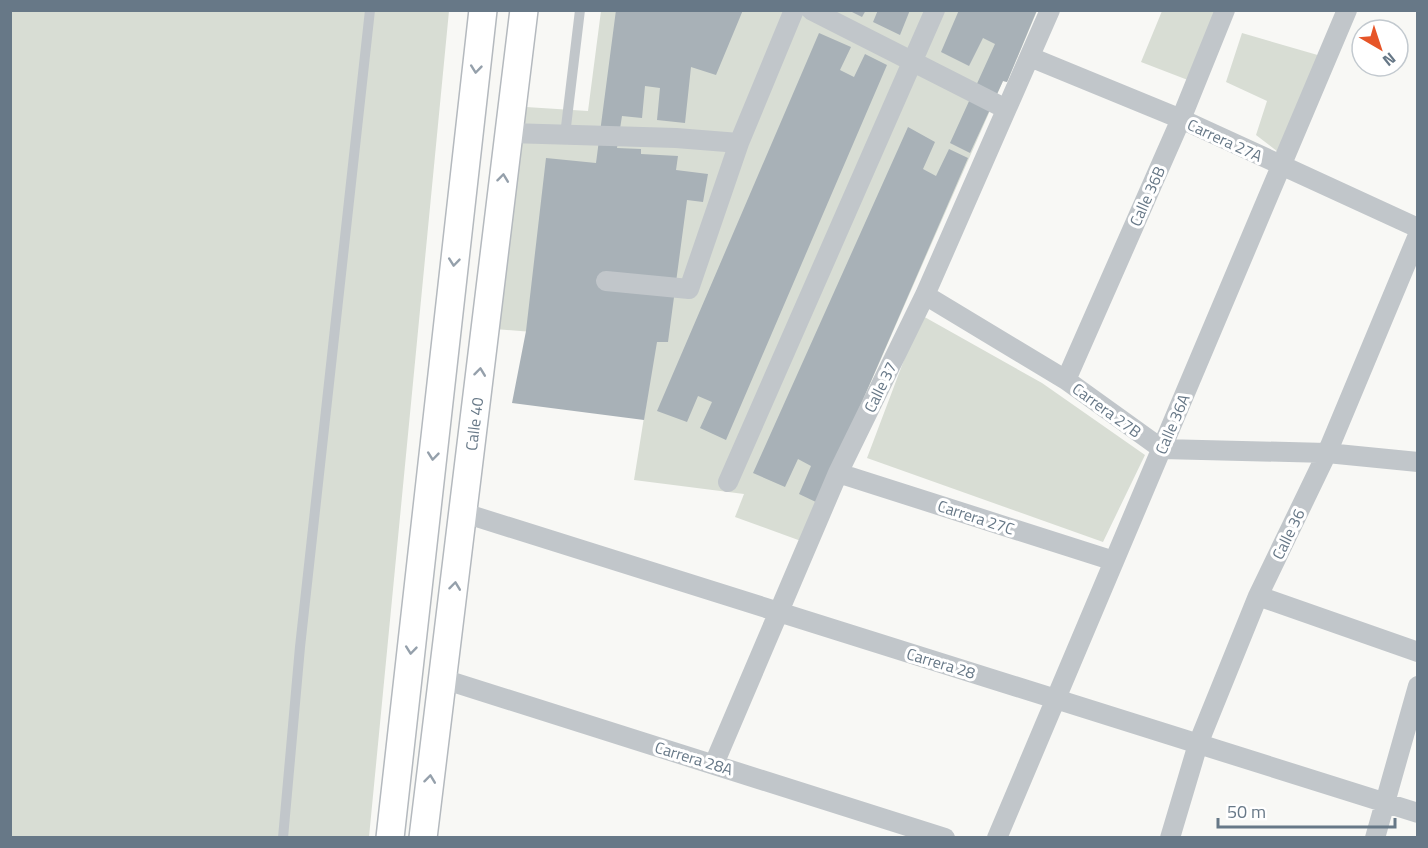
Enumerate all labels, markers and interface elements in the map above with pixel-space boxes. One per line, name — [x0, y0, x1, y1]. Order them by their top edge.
north arrow — [1350, 18, 1410, 78]
text: N — [1378, 47, 1401, 72]
one-way arrow — [471, 64, 483, 73]
street label: Carrera 27A — [1184, 112, 1267, 168]
street label: Calle 36B — [1123, 162, 1171, 230]
one-way arrow — [497, 173, 509, 182]
one-way arrow — [449, 258, 461, 267]
street label: Calle 37 — [857, 358, 903, 416]
one-way arrow — [474, 367, 486, 376]
street label: Carrera 27B — [1067, 377, 1147, 443]
street label: Calle 36A — [1149, 390, 1196, 458]
street label: Calle 40 — [459, 396, 489, 452]
one-way arrow — [427, 452, 439, 461]
street label: Carrera 27C — [935, 493, 1018, 541]
street label: Calle 36 — [1265, 505, 1311, 563]
one-way arrow — [448, 581, 461, 591]
street label: Carrera 28 — [904, 641, 978, 685]
one-way arrow — [405, 645, 418, 654]
street label: Carrera 28A — [652, 735, 736, 781]
one-way arrow — [423, 775, 436, 784]
scale bar — [1218, 791, 1395, 829]
text: 50 m — [1227, 798, 1266, 825]

